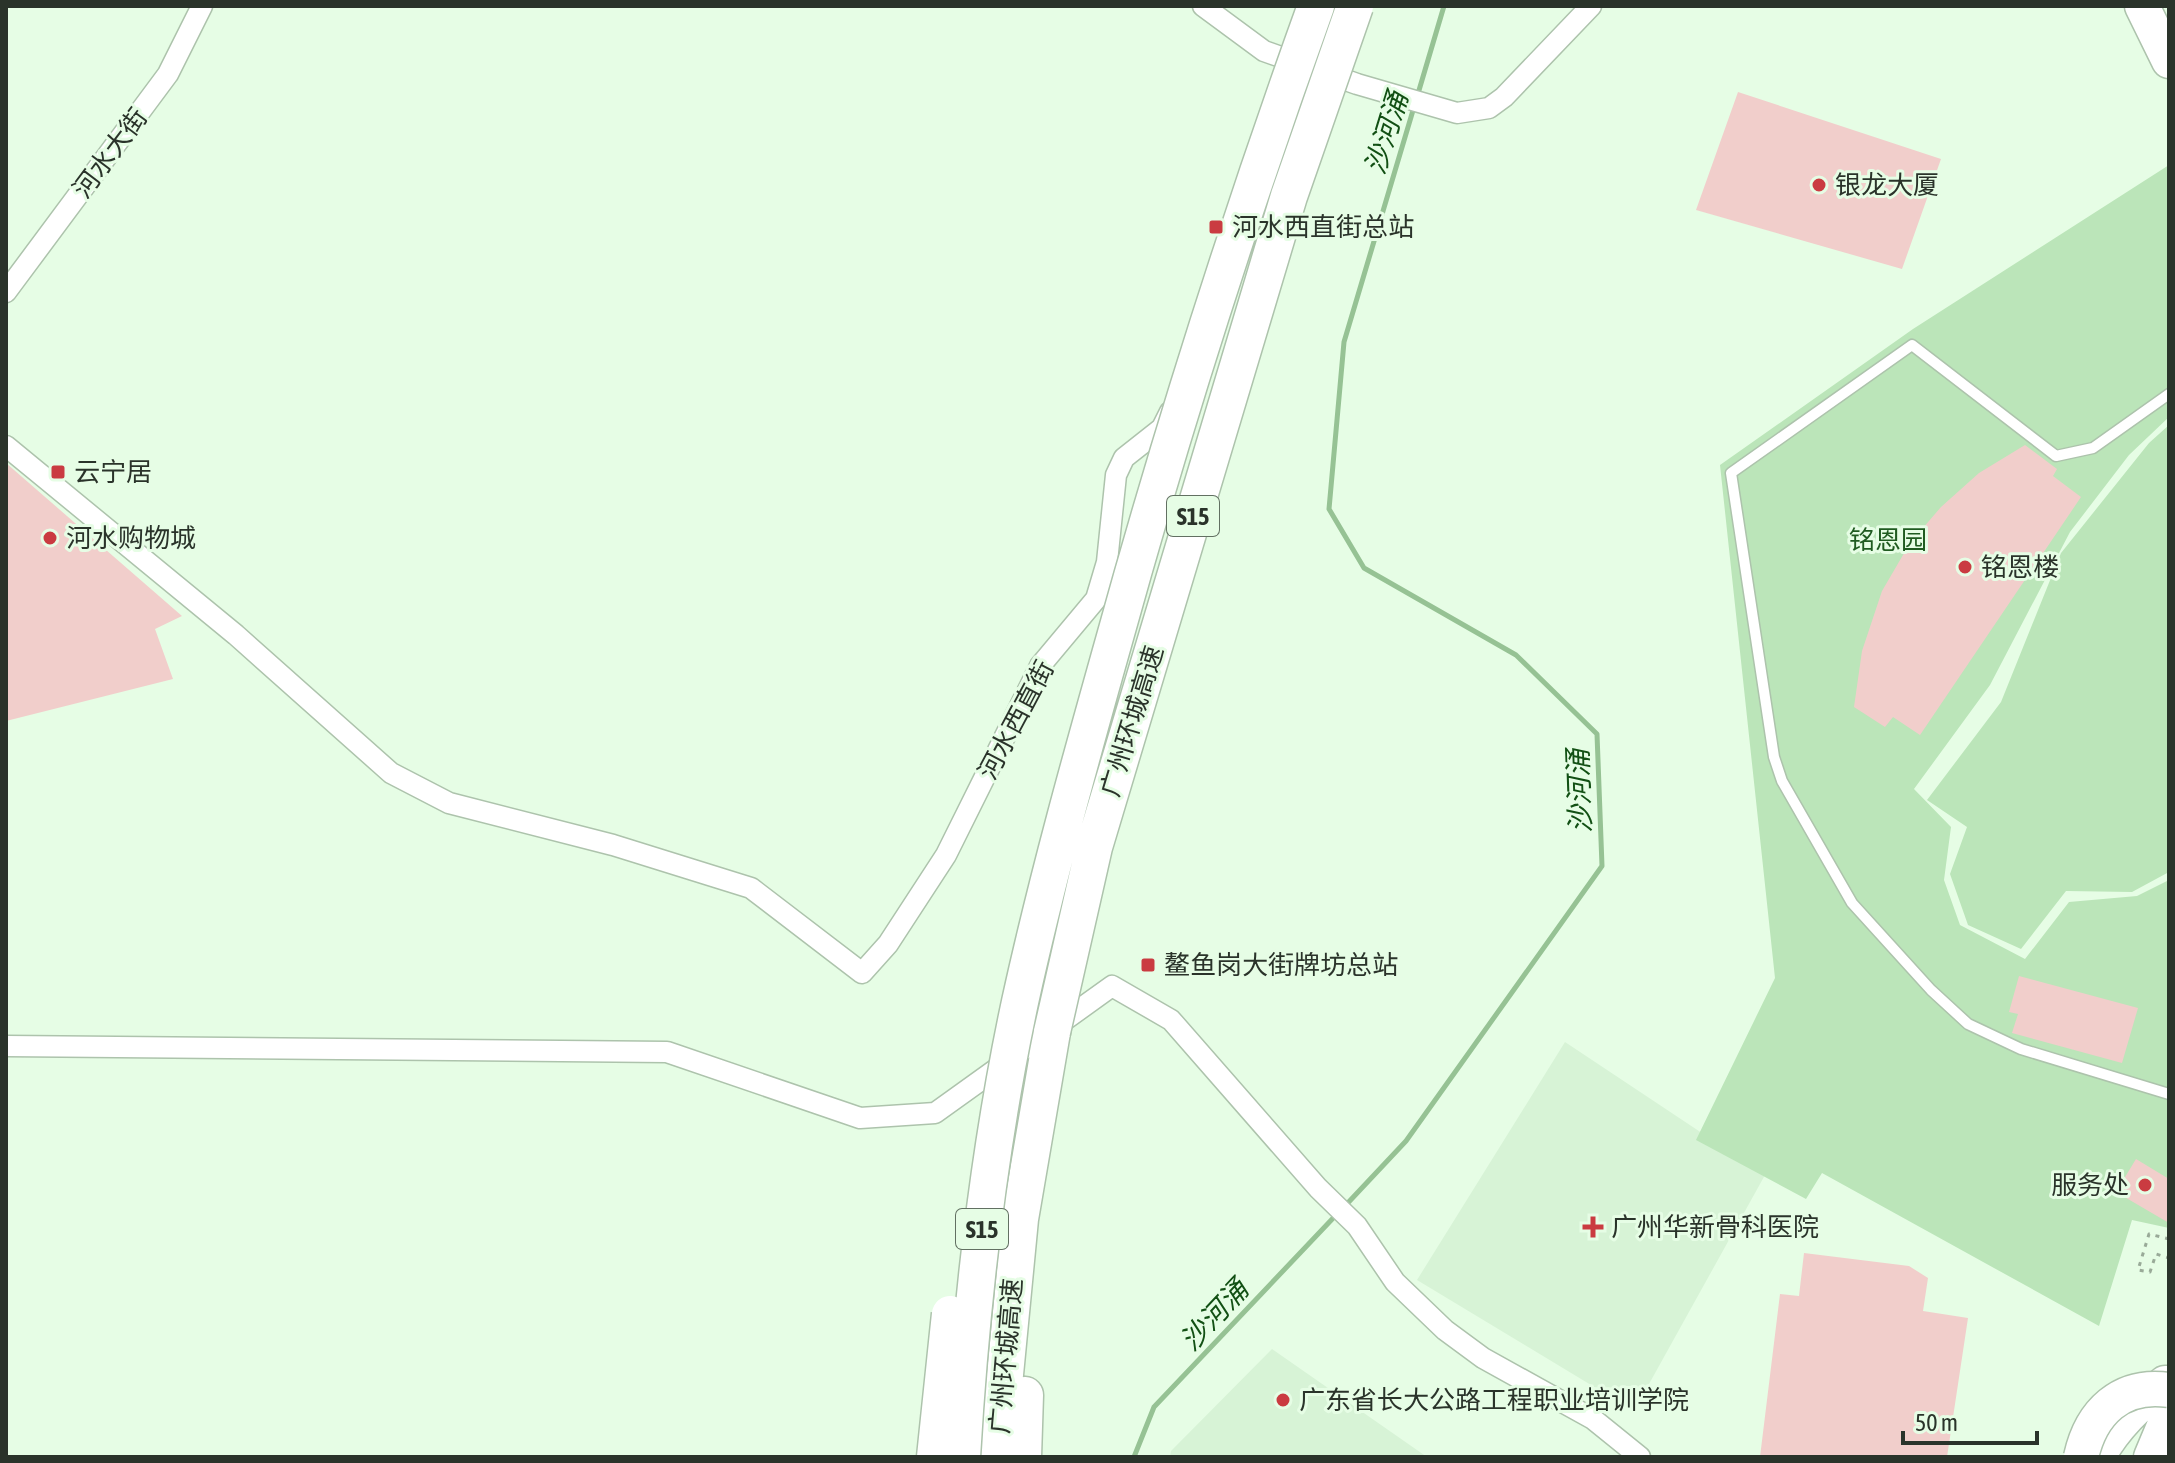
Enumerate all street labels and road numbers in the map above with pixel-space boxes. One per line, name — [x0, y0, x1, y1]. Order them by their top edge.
street label: 河水大街 — [67, 102, 153, 204]
road number: S15 — [1167, 496, 1219, 536]
street label: 广州环城高速 — [1095, 642, 1169, 800]
street label: 河水西直街 — [972, 656, 1060, 784]
road number: S15 — [956, 1209, 1008, 1249]
street label: 广州环城高速 — [984, 1277, 1028, 1435]

